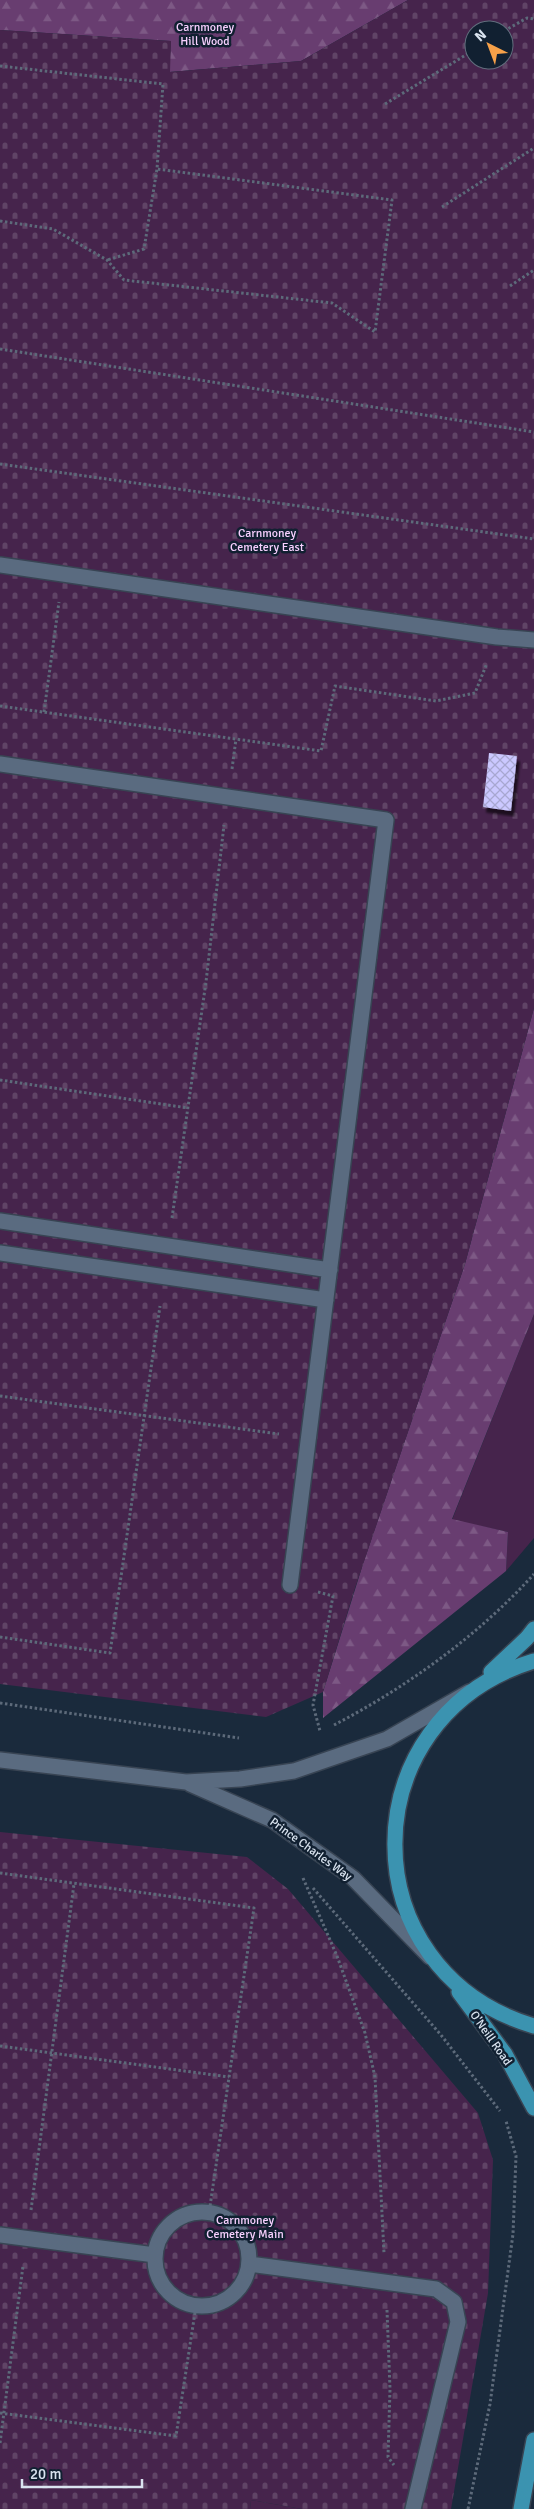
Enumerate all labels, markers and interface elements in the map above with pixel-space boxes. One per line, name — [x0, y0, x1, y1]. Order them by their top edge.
park label: Carnmoney Hill Wood — [176, 20, 234, 49]
north arrow — [464, 20, 514, 70]
text: N — [471, 26, 490, 45]
park label: Carnmoney Cemetery East — [230, 526, 304, 555]
street label: Prince Charles Way — [267, 1814, 355, 1885]
street label: O'Neill Road — [466, 2008, 515, 2068]
park label: Carnmoney Cemetery Main — [206, 2213, 284, 2242]
scale bar — [22, 2456, 142, 2488]
text: 20 m — [30, 2465, 61, 2483]

